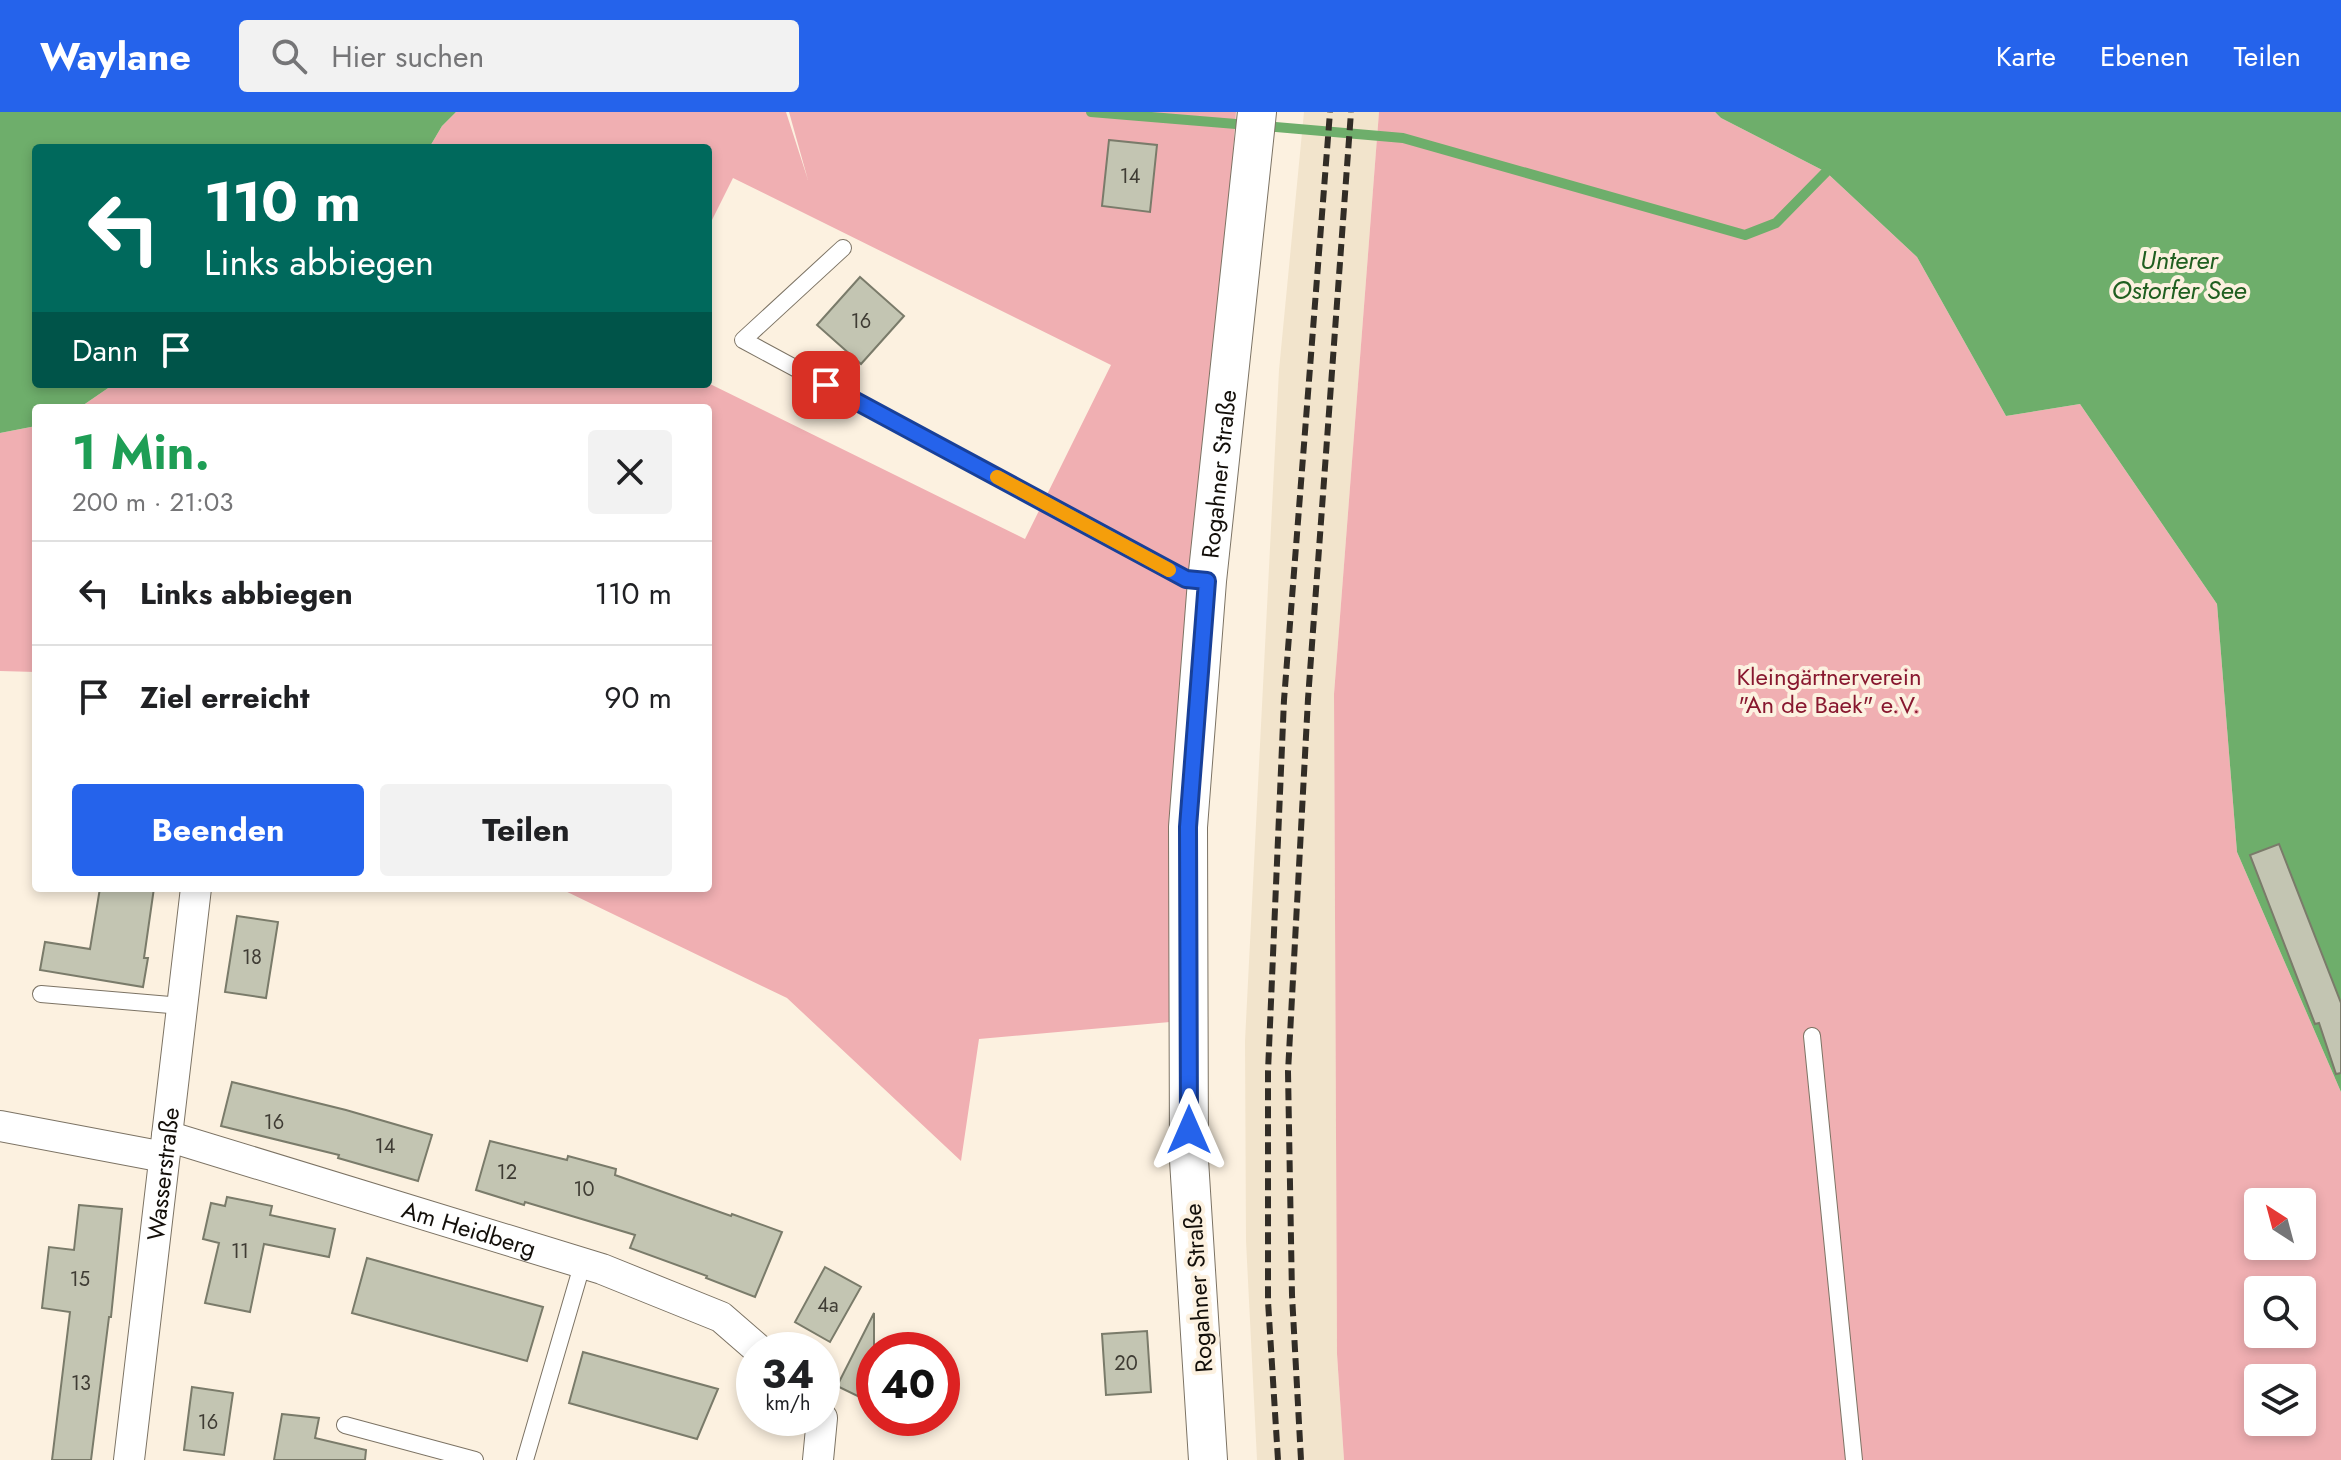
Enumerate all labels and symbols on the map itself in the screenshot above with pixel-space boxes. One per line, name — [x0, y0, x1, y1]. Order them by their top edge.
house number: 14 — [1120, 162, 1141, 191]
water label: Unterer Ostorfer See — [2111, 241, 2247, 309]
house number: 16 — [851, 307, 871, 336]
pin — [792, 351, 860, 419]
street label: Rogahner Straße — [1192, 388, 1245, 560]
park label: Kleingärtnerverein "An de Baek" e.V. — [1736, 659, 1922, 722]
house number: 18 — [242, 943, 262, 972]
position arrow — [1147, 1088, 1231, 1172]
street label: Wasserstraße — [137, 1105, 188, 1243]
house number: 16 — [264, 1108, 284, 1137]
house number: 14 — [375, 1132, 396, 1161]
house number: 12 — [497, 1158, 517, 1187]
house number: 10 — [574, 1175, 595, 1204]
north arrow — [2244, 1188, 2316, 1260]
street label: Am Heidberg — [398, 1191, 541, 1265]
street label: Rogahner Straße — [1175, 1202, 1221, 1374]
house number: 11 — [231, 1237, 249, 1266]
house number: 15 — [70, 1265, 90, 1294]
house number: 4a — [817, 1291, 839, 1320]
speed limit sign: 40 — [856, 1332, 960, 1436]
house number: 20 — [1114, 1349, 1138, 1378]
house number: 13 — [71, 1369, 91, 1398]
house number: 16 — [198, 1408, 218, 1437]

